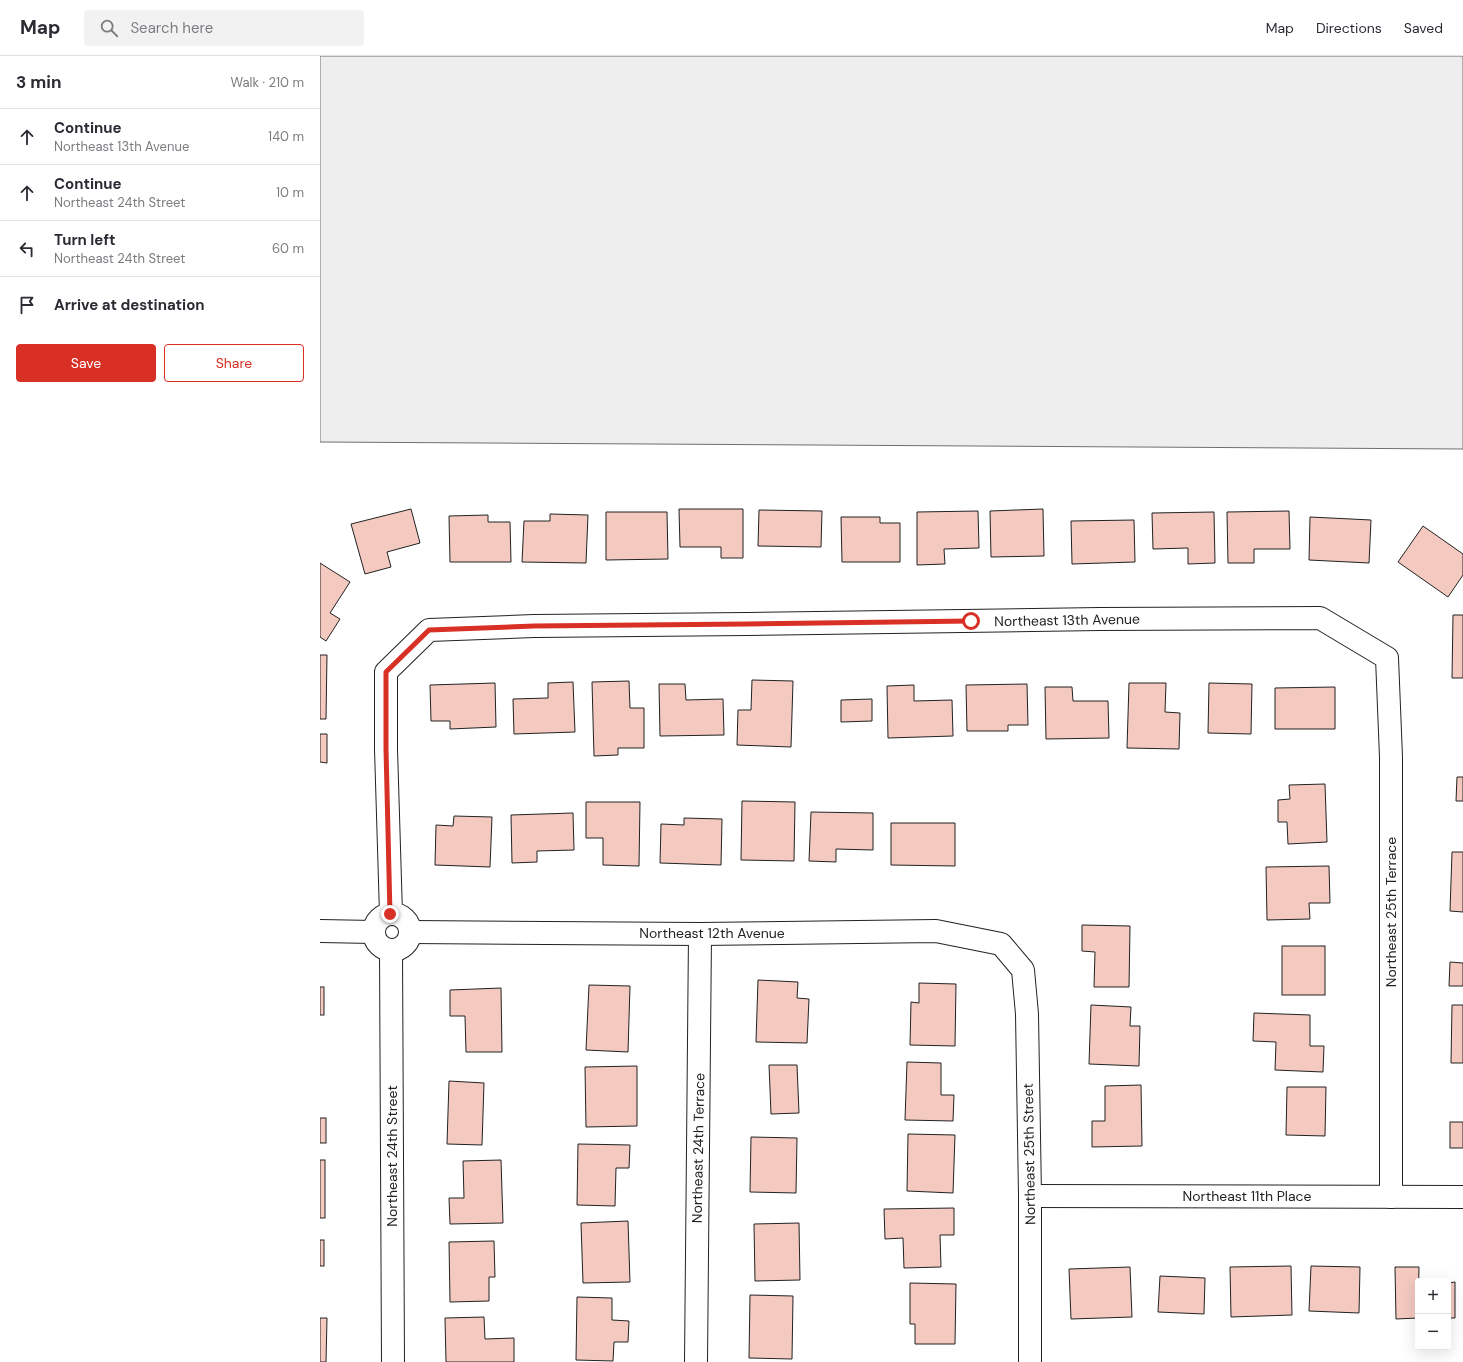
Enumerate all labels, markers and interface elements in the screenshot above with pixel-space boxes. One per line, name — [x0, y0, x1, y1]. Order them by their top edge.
search box — [84, 10, 364, 46]
text: Map — [20, 15, 60, 40]
icon: search — [98, 17, 120, 39]
text: Search here — [130, 18, 213, 38]
text: Map — [1266, 19, 1294, 37]
text: Directions — [1316, 19, 1382, 37]
text: Saved — [1404, 19, 1443, 37]
text: 3 min — [16, 71, 61, 93]
text: Walk · 210 m — [231, 74, 304, 91]
text: Continue — [54, 118, 122, 138]
icon: ahead — [16, 126, 38, 148]
text: 140 m — [268, 128, 304, 145]
text: Northeast 13th Avenue — [54, 138, 189, 155]
text: Continue — [54, 174, 122, 194]
icon: ahead — [16, 182, 38, 204]
text: 10 m — [276, 184, 304, 201]
text: Northeast 24th Street — [54, 194, 185, 211]
text: Turn left — [54, 230, 115, 250]
icon: left — [16, 238, 38, 260]
text: 60 m — [272, 240, 304, 257]
text: Northeast 24th Street — [54, 250, 185, 267]
icon: arrive — [16, 294, 38, 316]
text: Arrive at destination — [54, 295, 205, 315]
button: Save — [16, 344, 156, 382]
button: Share — [164, 344, 304, 382]
street label: Northeast 13th Avenue — [994, 610, 1140, 630]
route start — [962, 612, 980, 630]
street label: Northeast 25th Terrace — [1382, 837, 1400, 987]
route end — [381, 905, 399, 923]
street label: Northeast 12th Avenue — [639, 924, 785, 942]
street label: Northeast 24th Terrace — [688, 1073, 708, 1223]
street label: Northeast 25th Street — [1019, 1083, 1039, 1225]
street label: Northeast 24th Street — [383, 1085, 401, 1227]
street label: Northeast 11th Place — [1182, 1187, 1312, 1205]
map controls — [1415, 1278, 1451, 1350]
button: + — [1415, 1278, 1451, 1314]
button: − — [1415, 1314, 1451, 1350]

